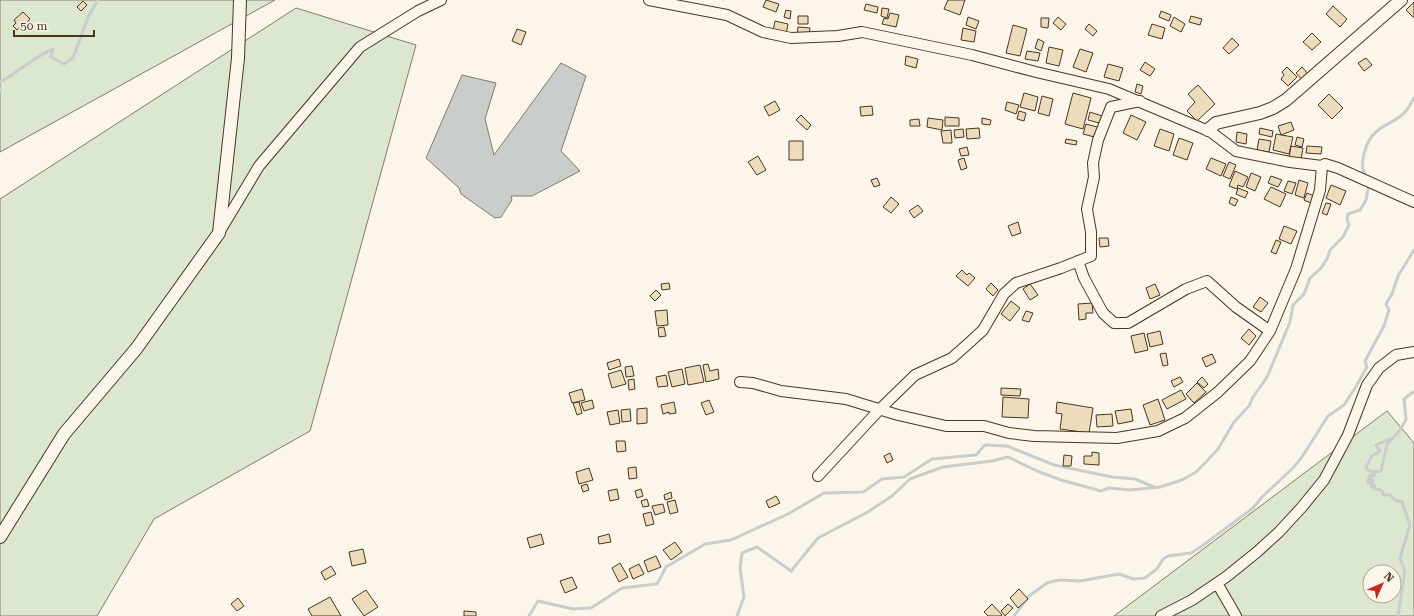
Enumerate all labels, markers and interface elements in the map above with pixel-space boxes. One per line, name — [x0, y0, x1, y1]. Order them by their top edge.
scale bar — [14, 12, 94, 38]
text: 50 m — [20, 19, 47, 33]
north arrow — [1362, 564, 1402, 604]
text: N — [1381, 570, 1397, 585]

